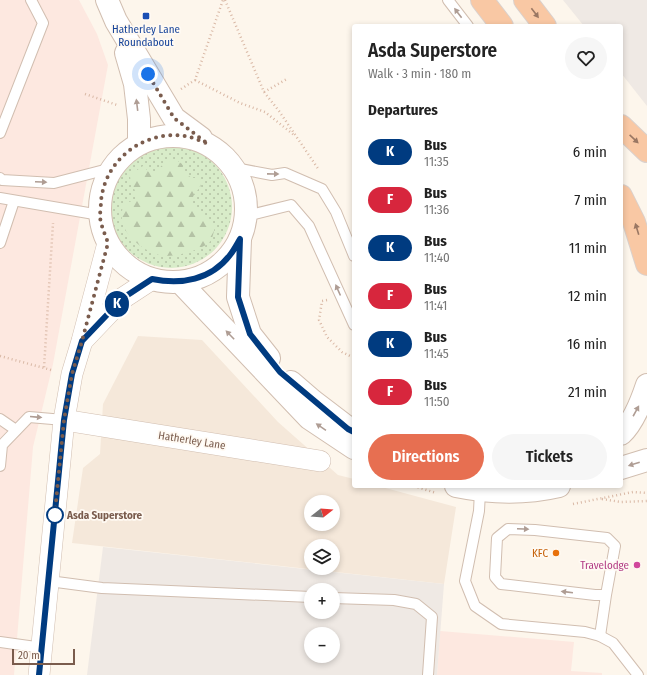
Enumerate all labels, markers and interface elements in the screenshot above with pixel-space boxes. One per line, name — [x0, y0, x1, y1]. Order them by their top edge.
one-way arrow — [454, 8, 462, 18]
one-way arrow — [531, 8, 539, 18]
marker: Hatherley Lane Roundabout — [141, 11, 151, 21]
place label: Hatherley Lane Roundabout — [112, 23, 180, 49]
button: heart — [565, 37, 607, 79]
text: Asda Superstore — [368, 39, 497, 62]
your location — [138, 64, 158, 84]
text: Walk · 3 min · 180 m — [368, 66, 471, 81]
one-way arrow — [134, 99, 141, 111]
text: Departures — [368, 101, 438, 119]
one-way arrow — [629, 134, 639, 143]
text: Bus — [424, 136, 447, 154]
text: K — [386, 143, 394, 160]
text: 6 min — [573, 143, 607, 161]
text: 11:35 — [424, 154, 449, 169]
one-way arrow — [267, 171, 280, 177]
one-way arrow — [35, 179, 47, 186]
text: Bus — [424, 184, 447, 202]
text: F — [387, 191, 393, 208]
text: 7 min — [574, 191, 607, 209]
text: 11:36 — [424, 202, 449, 217]
one-way arrow — [634, 223, 640, 235]
text: Bus — [424, 232, 447, 250]
text: K — [386, 239, 394, 256]
text: 11 min — [569, 239, 607, 257]
text: 11:40 — [424, 250, 450, 265]
text: Bus — [424, 280, 447, 298]
one-way arrow — [335, 284, 341, 295]
text: F — [387, 287, 393, 304]
text: 12 min — [568, 287, 607, 305]
line badge: K — [104, 291, 130, 317]
text: K — [113, 295, 121, 312]
text: 11:41 — [424, 298, 447, 313]
text: Bus — [424, 328, 447, 346]
one-way arrow — [225, 330, 235, 340]
text: K — [386, 335, 394, 352]
text: 16 min — [567, 335, 607, 353]
text: 11:45 — [424, 346, 449, 361]
text: Bus — [424, 376, 447, 394]
text: F — [387, 383, 393, 400]
text: 21 min — [568, 383, 607, 401]
text: 11:50 — [424, 394, 450, 409]
one-way arrow — [633, 405, 640, 417]
one-way arrow — [30, 414, 42, 421]
one-way arrow — [316, 423, 327, 431]
street label: Hatherley Lane — [157, 429, 226, 452]
button: Directions — [368, 434, 484, 480]
button: Tickets — [492, 434, 607, 480]
one-way arrow — [628, 461, 640, 467]
north arrow — [304, 495, 340, 531]
map controls — [304, 495, 340, 663]
marker: Asda Superstore — [46, 506, 64, 524]
place label: Asda Superstore — [66, 509, 143, 522]
one-way arrow — [517, 526, 529, 533]
button: layers — [304, 539, 340, 575]
place label: KFC — [532, 547, 548, 560]
marker: KFC — [551, 548, 561, 558]
place label: Travelodge — [580, 559, 629, 572]
marker: Travelodge — [632, 560, 642, 570]
button: + — [304, 583, 340, 619]
one-way arrow — [561, 589, 573, 595]
button: − — [304, 627, 340, 663]
scale bar — [12, 647, 75, 666]
text: 20 m — [18, 649, 40, 662]

